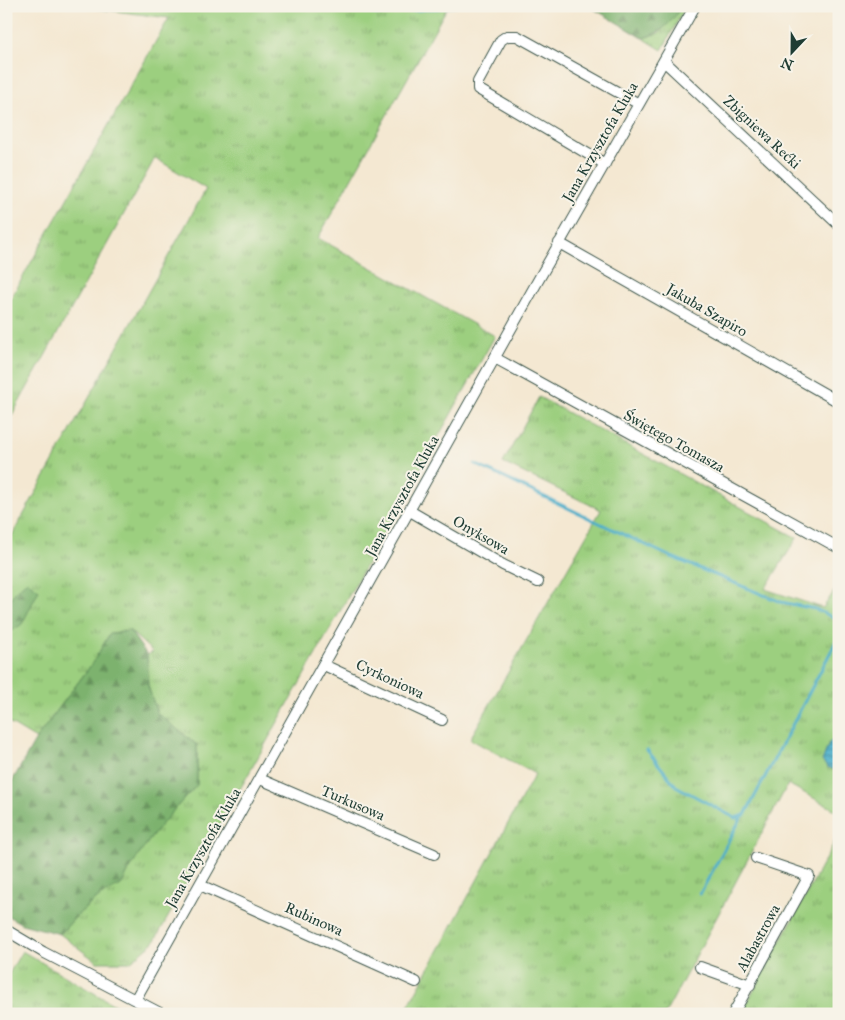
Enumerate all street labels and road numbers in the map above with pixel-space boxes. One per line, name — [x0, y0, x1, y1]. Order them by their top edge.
street label: Jana Krzysztofa Kluka — [557, 78, 643, 208]
street label: Zbigniewa Rećki — [719, 91, 805, 173]
street label: Jakuba Szapiro — [661, 279, 751, 341]
street label: Świętego Tomasza — [620, 405, 729, 476]
street label: Jana Krzysztofa Kluka — [360, 432, 444, 562]
street label: Onyksowa — [449, 512, 513, 559]
street label: Cyrkoniowa — [353, 655, 428, 703]
street label: Turkusowa — [318, 781, 388, 825]
street label: Jana Krzysztofa Kluka — [160, 784, 246, 914]
street label: Rubinowa — [282, 898, 346, 940]
street label: Alabastrowa — [732, 901, 784, 976]

